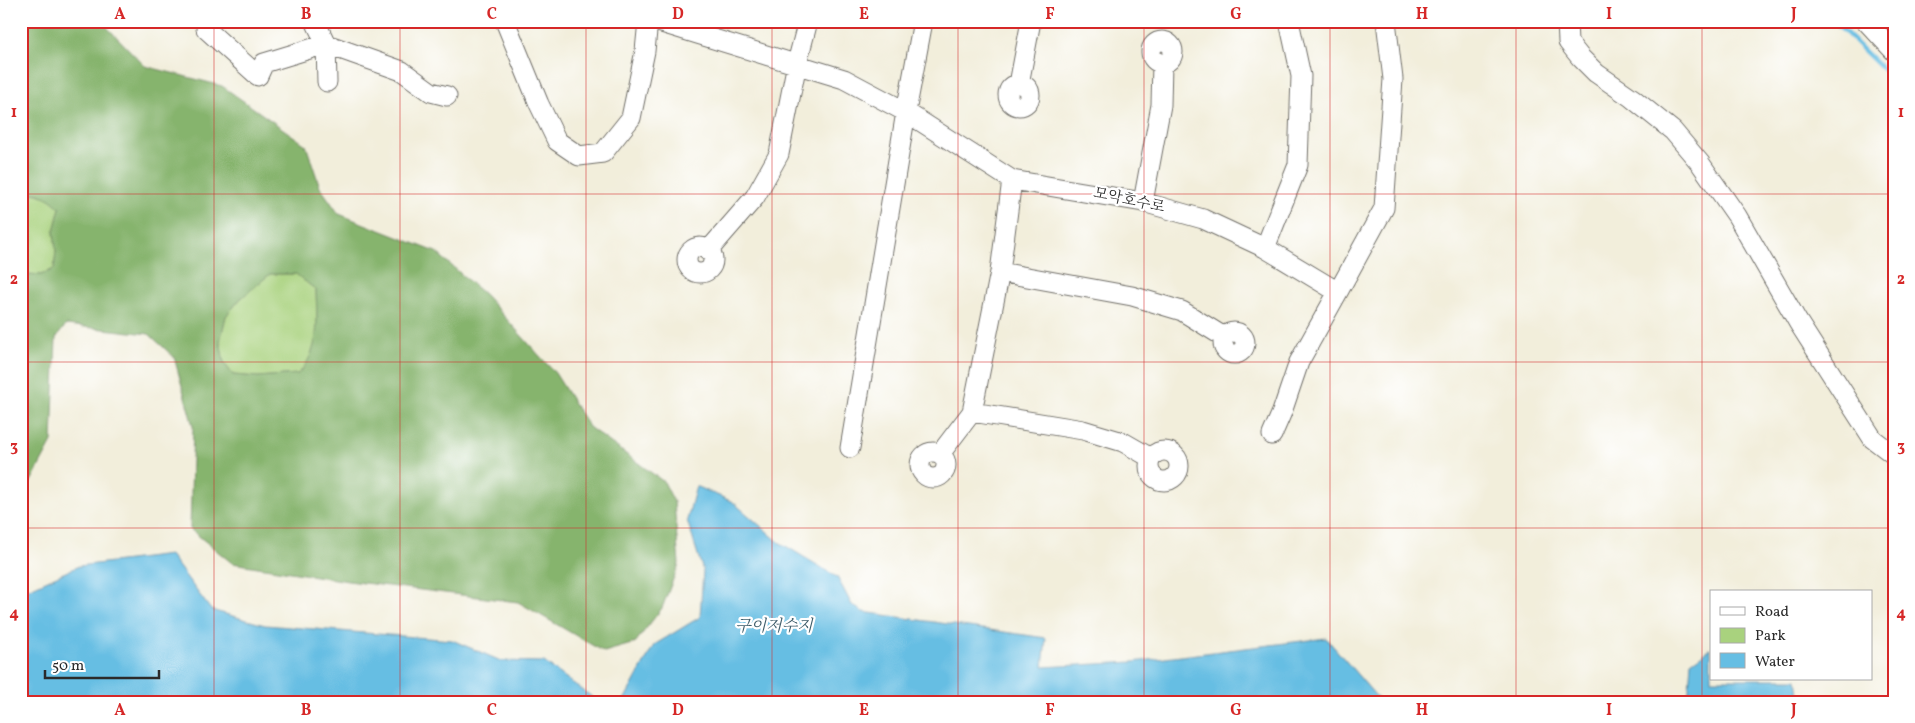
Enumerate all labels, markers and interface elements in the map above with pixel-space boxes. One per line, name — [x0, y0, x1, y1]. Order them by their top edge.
text: A — [114, 4, 126, 26]
text: B — [301, 4, 312, 26]
text: C — [487, 4, 497, 26]
text: D — [672, 4, 684, 26]
text: E — [859, 4, 869, 26]
text: F — [1045, 4, 1055, 26]
text: G — [1230, 4, 1242, 26]
text: H — [1416, 4, 1428, 26]
text: I — [1606, 4, 1612, 26]
text: J — [1790, 4, 1797, 26]
text: 1 — [11, 102, 17, 124]
text: 1 — [1898, 102, 1904, 124]
street label: 모악호수로 — [1091, 183, 1167, 219]
text: 2 — [10, 269, 18, 291]
text: 2 — [1897, 269, 1905, 291]
text: 3 — [10, 436, 18, 458]
text: 3 — [1897, 436, 1905, 458]
legend — [1710, 590, 1872, 680]
text: Road — [1755, 602, 1789, 623]
text: 4 — [9, 603, 19, 625]
text: 4 — [1896, 603, 1906, 625]
water label: 구이저수지 — [735, 616, 814, 638]
text: Park — [1755, 626, 1786, 647]
scale bar — [45, 648, 159, 680]
text: Water — [1755, 652, 1795, 673]
text: 50 m — [52, 656, 84, 677]
text: A — [114, 700, 126, 722]
text: B — [301, 700, 312, 722]
text: C — [487, 700, 497, 722]
text: D — [672, 700, 684, 722]
text: E — [859, 700, 869, 722]
text: F — [1045, 700, 1055, 722]
text: G — [1230, 700, 1242, 722]
text: H — [1416, 700, 1428, 722]
text: I — [1606, 700, 1612, 722]
text: J — [1790, 700, 1797, 722]

